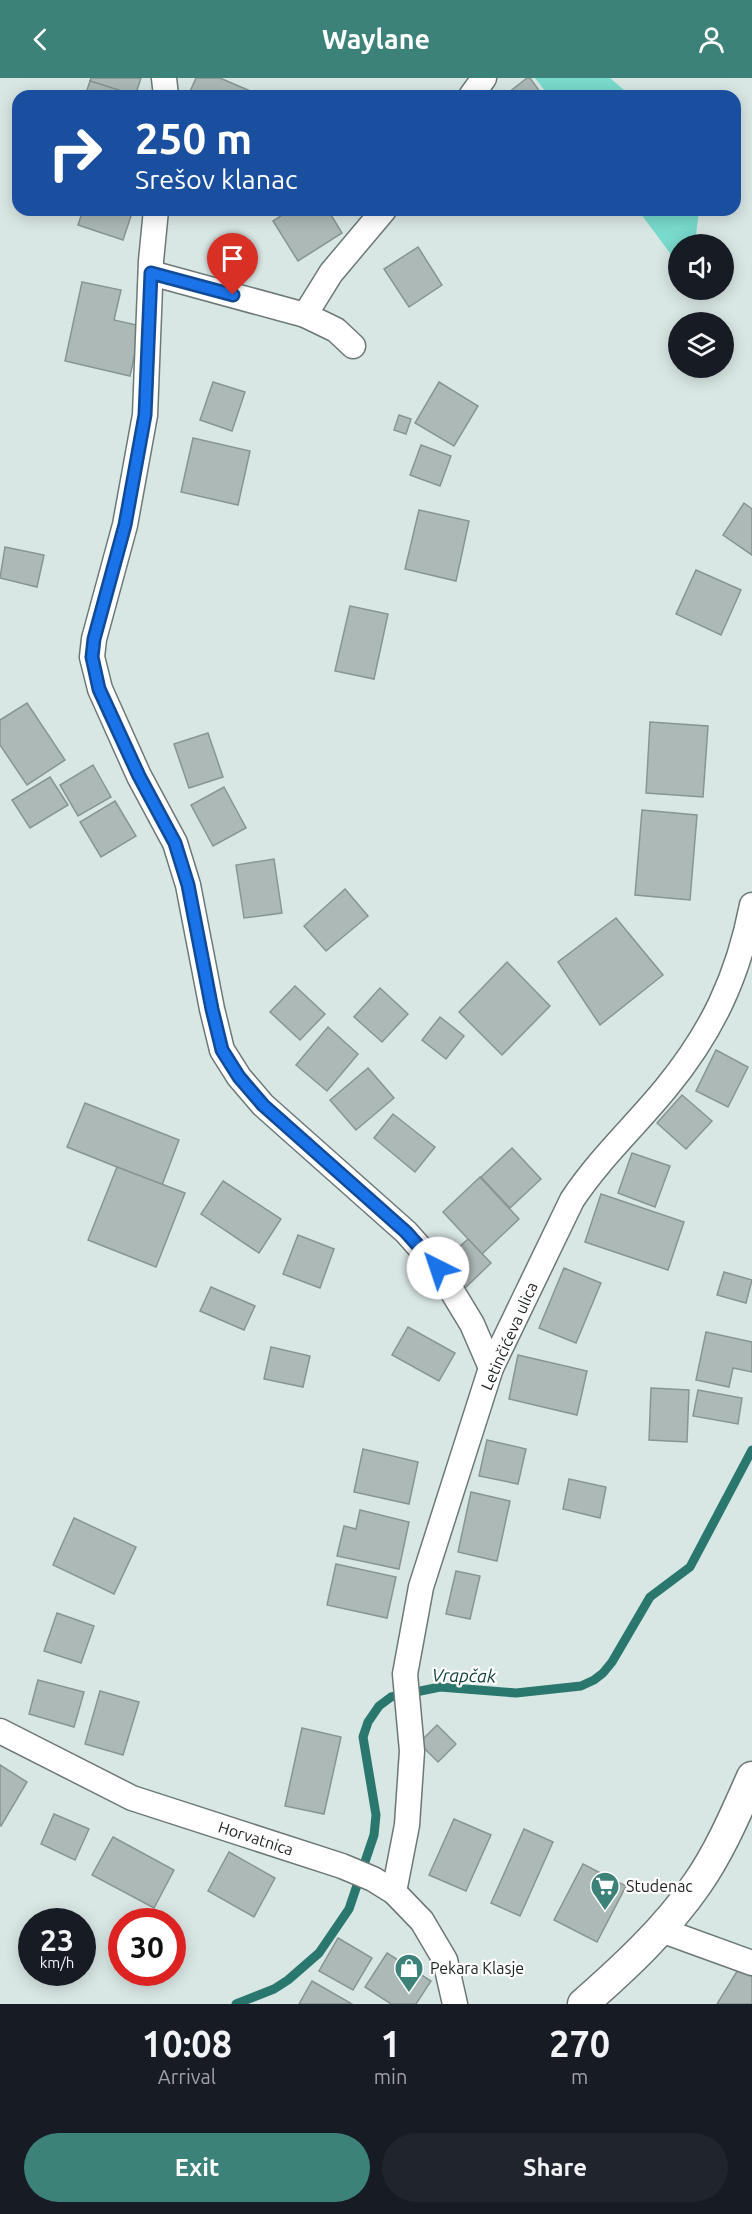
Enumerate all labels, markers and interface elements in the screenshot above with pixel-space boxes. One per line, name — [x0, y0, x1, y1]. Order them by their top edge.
icon: back — [24, 23, 57, 56]
icon: person — [695, 23, 728, 56]
text: Waylane — [322, 24, 430, 54]
icon: right — [36, 114, 114, 192]
text: 250 m — [135, 115, 252, 162]
text: Srešov klanac — [135, 164, 298, 194]
pin — [207, 233, 258, 295]
map controls — [668, 234, 734, 378]
button: sound — [668, 234, 734, 300]
icon: arrive — [216, 242, 249, 275]
button: layers — [668, 312, 734, 378]
position arrow — [406, 1236, 470, 1300]
street label: Letinčićeva ulica — [477, 1279, 541, 1393]
water label: Vrapčak — [432, 1664, 497, 1686]
street label: Horvatnica — [216, 1817, 296, 1859]
supermarket icon: Studenac — [589, 1870, 621, 1912]
place label: Studenac — [626, 1877, 693, 1895]
speed limit sign: 30 — [108, 1908, 186, 1986]
text: 23 — [40, 1923, 74, 1957]
shop icon: Pekara Klasje — [393, 1952, 425, 1994]
text: km/h — [40, 1954, 74, 1971]
place label: Pekara Klasje — [430, 1959, 524, 1977]
text: 10:08 — [142, 2023, 232, 2064]
text: 1 — [380, 2023, 401, 2064]
text: 270 — [549, 2023, 610, 2064]
text: Arrival — [158, 2065, 216, 2088]
text: min — [374, 2065, 407, 2088]
text: m — [571, 2065, 588, 2088]
button: Exit — [24, 2133, 370, 2202]
button: Share — [382, 2133, 728, 2202]

